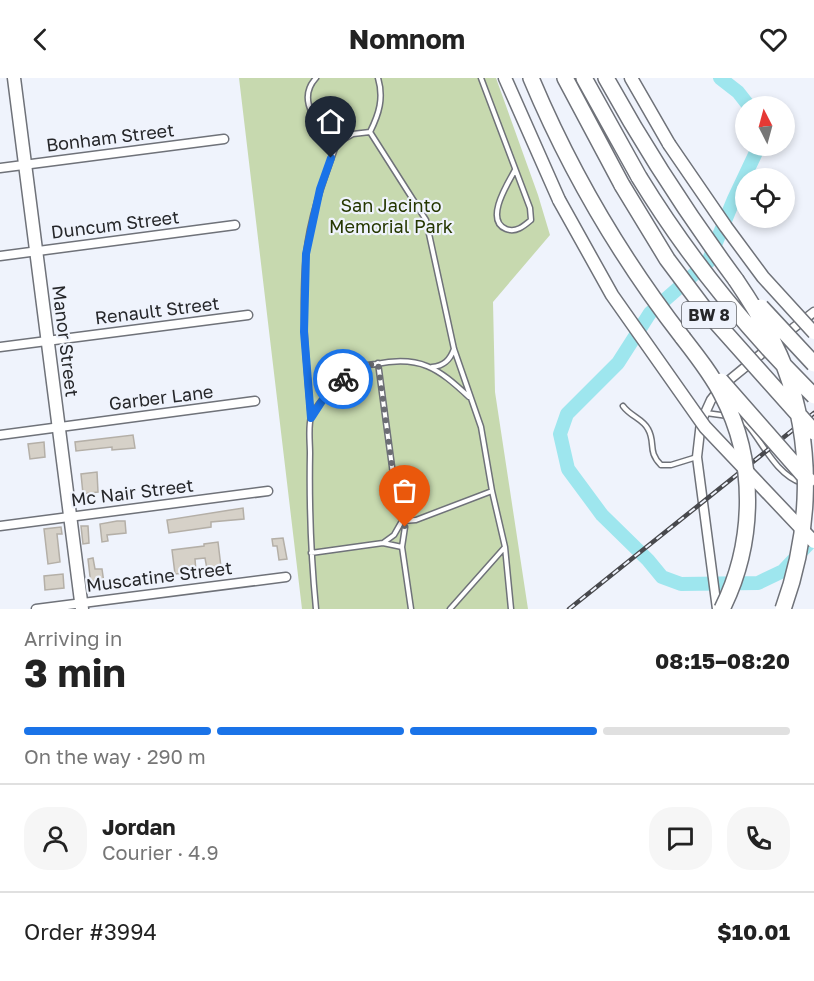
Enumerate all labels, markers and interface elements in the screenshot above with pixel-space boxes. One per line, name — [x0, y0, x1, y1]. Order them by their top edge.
icon: back — [24, 23, 57, 56]
text: Nomnom — [349, 23, 465, 55]
icon: heart — [757, 23, 790, 56]
pin — [305, 96, 356, 158]
north arrow — [735, 96, 795, 156]
map controls — [735, 96, 795, 228]
icon: home — [314, 105, 347, 138]
street label: Bonham Street — [45, 118, 175, 156]
button: locate — [735, 168, 795, 228]
park label: San Jacinto Memorial Park — [329, 194, 453, 237]
street label: Duncum Street — [50, 205, 180, 243]
street label: Manor Street — [48, 284, 84, 398]
street label: Renault Street — [94, 291, 220, 329]
road number: BW 8 — [682, 302, 736, 328]
courier — [313, 349, 373, 409]
icon: bike — [327, 363, 360, 396]
street label: Garber Lane — [108, 380, 214, 414]
pin — [379, 465, 430, 527]
street label: Mc Nair Street — [69, 474, 195, 510]
icon: bag — [388, 474, 421, 507]
street label: Muscatine Street — [85, 556, 233, 596]
text: Arriving in — [24, 626, 122, 650]
text: 08:15–08:20 — [655, 647, 790, 674]
text: 3 min — [24, 649, 126, 696]
text: On the way · 290 m — [24, 744, 206, 768]
button: person — [24, 807, 87, 870]
button: chat — [649, 807, 712, 870]
button: phone — [727, 807, 790, 870]
text: Jordan — [102, 813, 176, 840]
text: Courier · 4.9 — [102, 840, 219, 864]
text: Order #3994 — [24, 918, 157, 945]
text: $10.01 — [717, 918, 790, 945]

